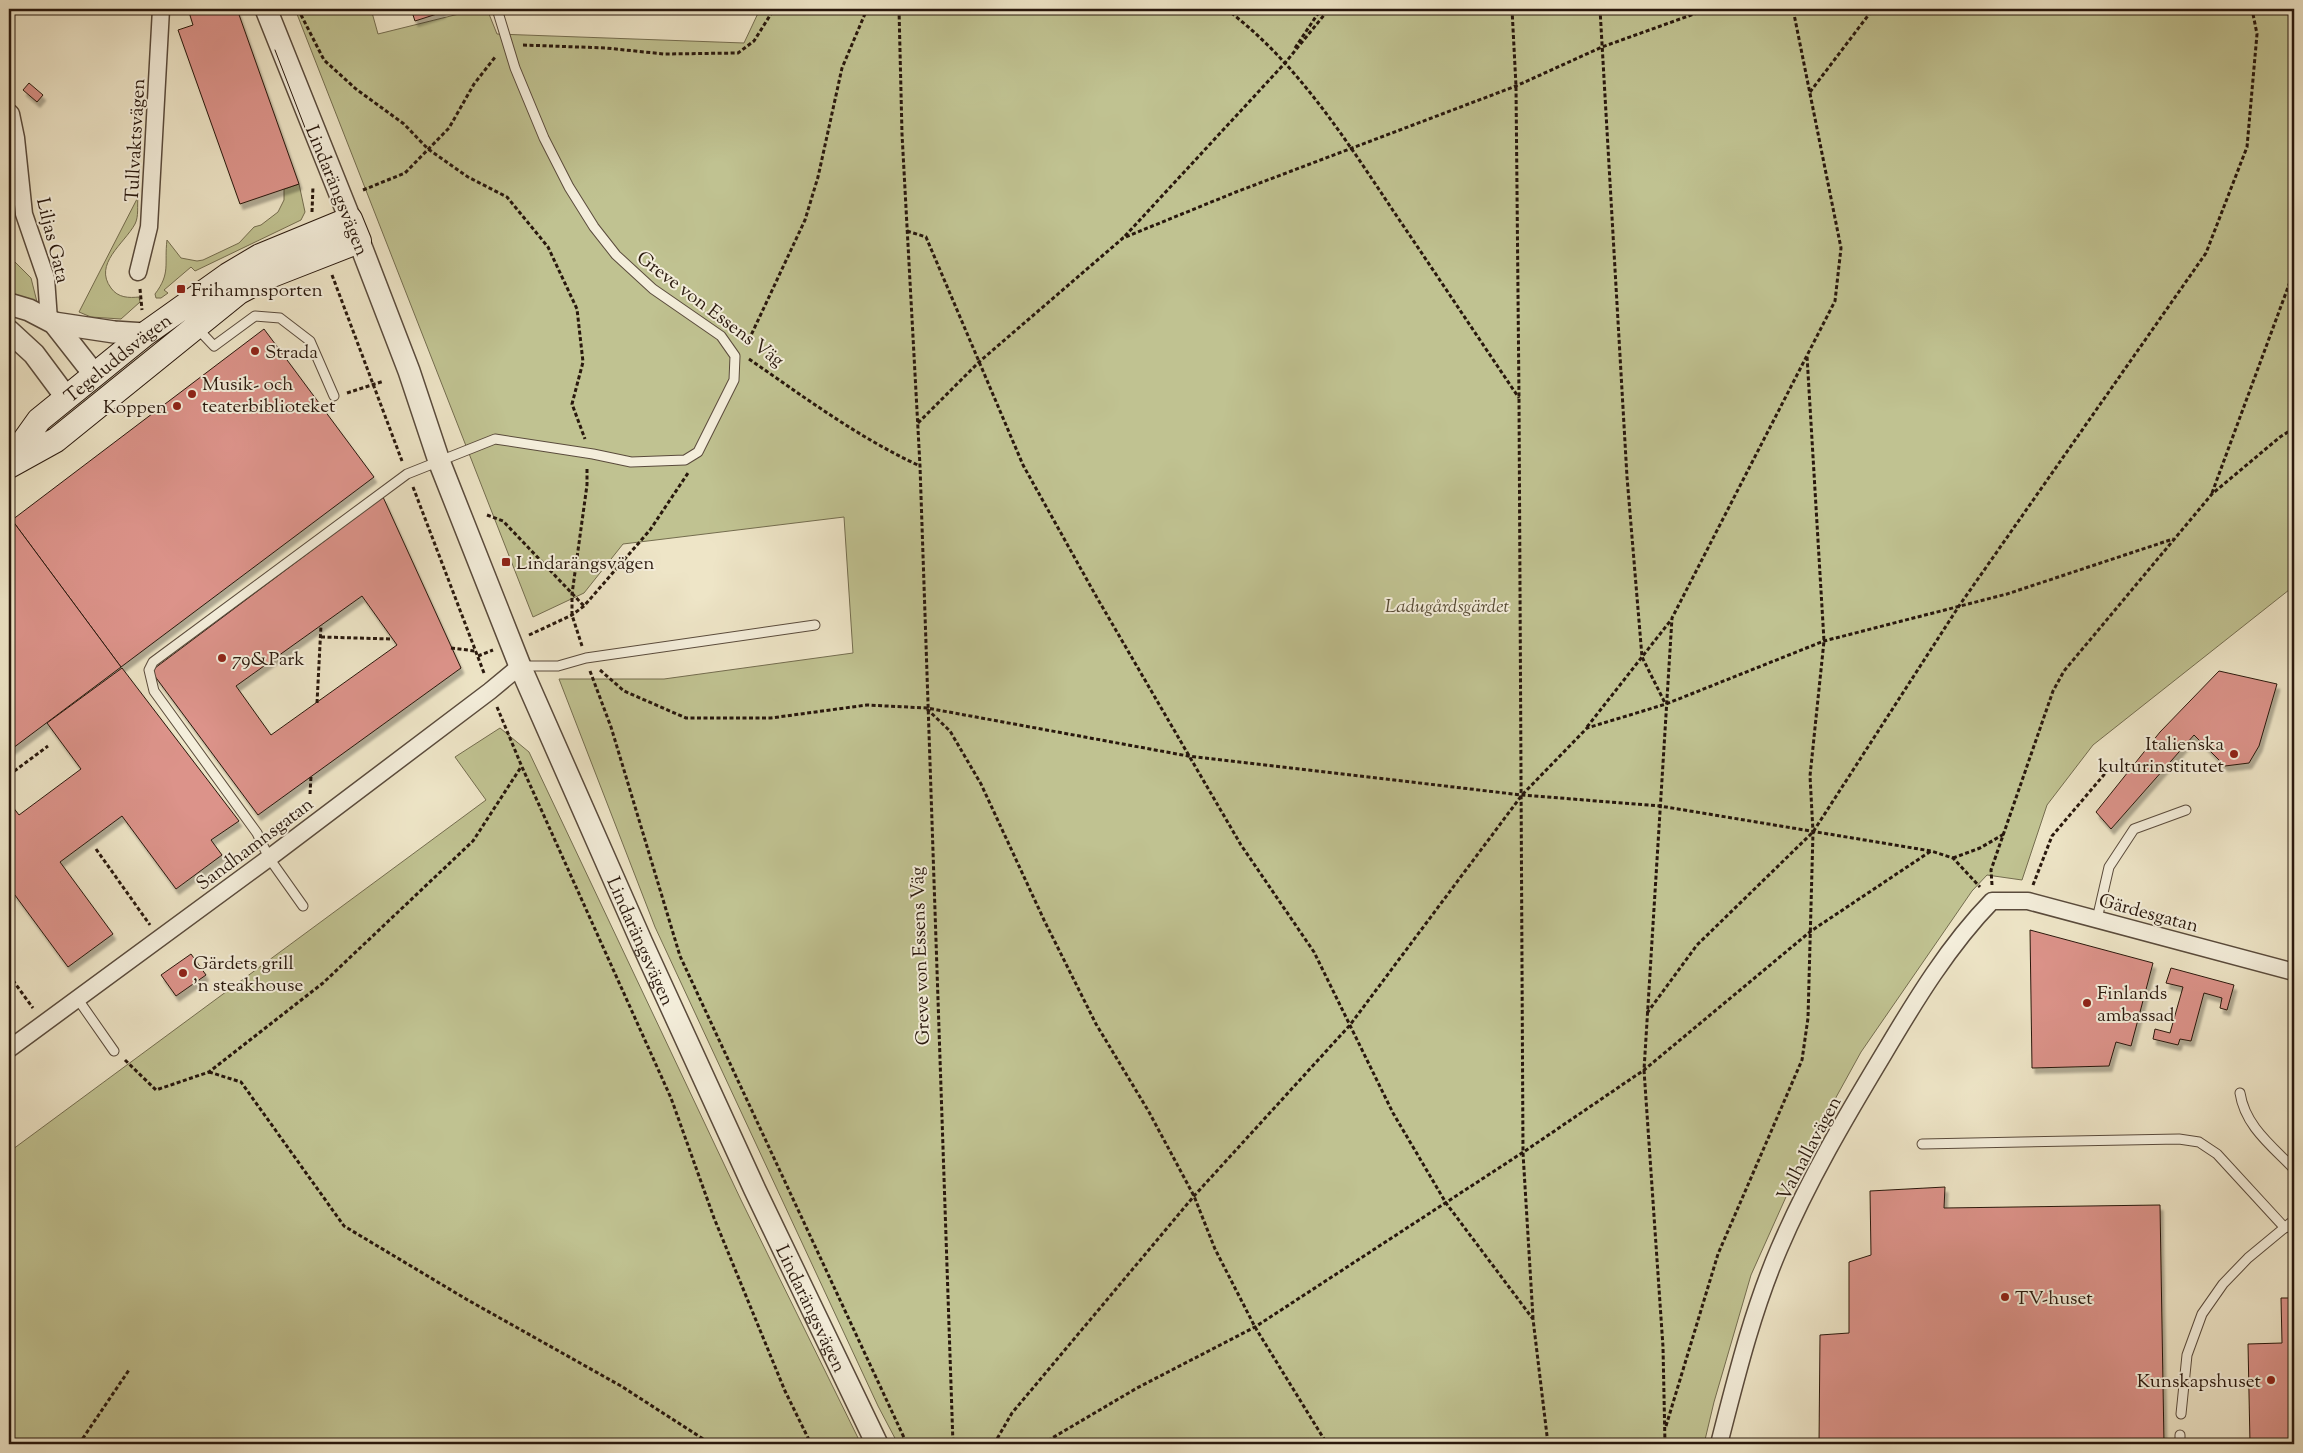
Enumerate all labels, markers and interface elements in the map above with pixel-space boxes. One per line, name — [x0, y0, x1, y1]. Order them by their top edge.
street label: Tullvaktsvägen — [120, 78, 153, 203]
street label: Lindarängsvägen — [297, 122, 374, 260]
street label: Liljas Gata — [28, 195, 75, 286]
street label: Greve von Essens Väg — [630, 245, 789, 375]
place label: Frihamnsporten — [191, 278, 323, 305]
marker: Frihamnsporten — [175, 283, 187, 295]
street label: Tegeluddsvägen — [59, 308, 178, 410]
place label: Strada — [265, 340, 318, 367]
marker: Strada — [249, 345, 261, 357]
place label: Musik- och teaterbiblioteket — [202, 372, 336, 421]
marker: Musik- och teaterbiblioteket — [186, 388, 198, 400]
place label: Koppen — [103, 395, 167, 422]
marker: Koppen — [171, 400, 183, 412]
place label: Lindarängsvägen — [516, 551, 654, 578]
marker: Lindarängsvägen — [500, 556, 512, 568]
park label: Ladugårdsgärdet — [1385, 594, 1510, 621]
place label: 79&Park — [232, 647, 305, 674]
marker: 79&Park — [216, 652, 228, 664]
place label: Italienska kulturinstitutet — [2098, 732, 2224, 781]
marker: Italienska kulturinstitutet — [2228, 748, 2240, 760]
street label: Sandhamnsgatan — [191, 792, 320, 898]
street label: Greve von Essens Väg — [905, 866, 938, 1046]
street label: Lindarängsvägen — [599, 873, 680, 1011]
street label: Gärdesgatan — [2095, 888, 2201, 941]
place label: Gärdets grill 'n steakhouse — [193, 951, 303, 1000]
marker: Gärdets grill 'n steakhouse — [177, 967, 189, 979]
place label: Finlands ambassad — [2097, 981, 2175, 1030]
marker: Finlands ambassad — [2081, 997, 2093, 1009]
street label: Valhallavägen — [1771, 1092, 1849, 1206]
street label: Lindarängsvägen — [767, 1241, 852, 1378]
place label: TV-huset — [2015, 1286, 2093, 1313]
marker: TV-huset — [1999, 1291, 2011, 1303]
place label: Kunskapshuset — [2137, 1369, 2261, 1396]
marker: Kunskapshuset — [2265, 1374, 2277, 1386]

